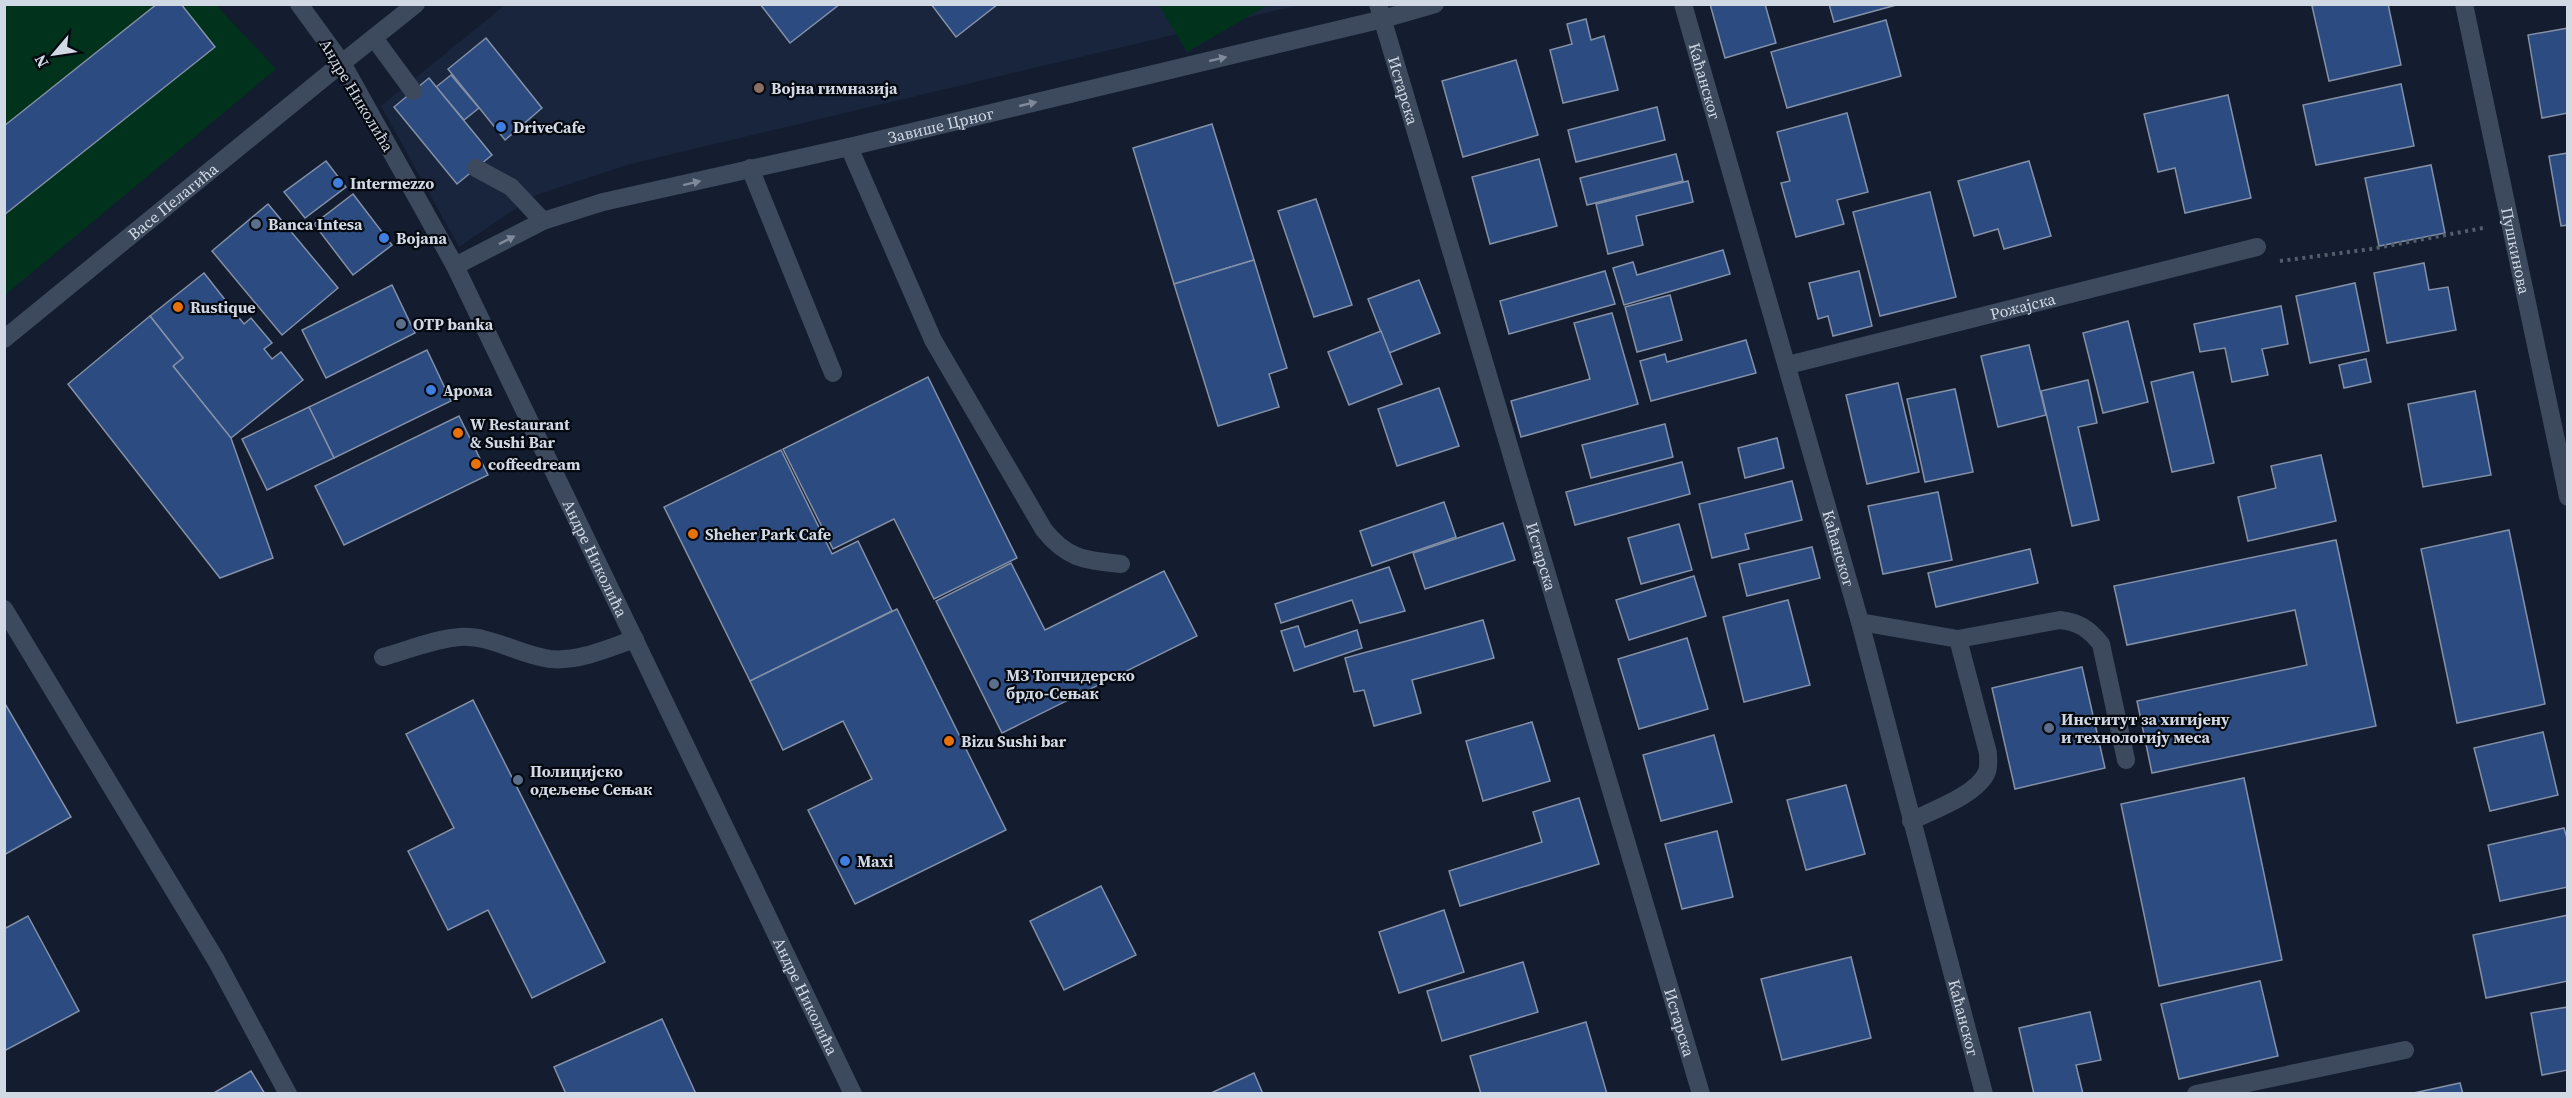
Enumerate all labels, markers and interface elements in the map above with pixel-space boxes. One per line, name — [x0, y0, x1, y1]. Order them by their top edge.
north arrow — [24, 24, 84, 84]
street label: Андре Николића — [315, 34, 400, 156]
street label: Каћанског — [1684, 40, 1726, 122]
text: N — [28, 51, 53, 72]
one-way arrow — [1209, 53, 1227, 63]
street label: Истарска — [1383, 53, 1424, 128]
place label: Војна гимназија — [771, 77, 898, 99]
marker: Војна гимназија — [752, 81, 766, 95]
one-way arrow — [1019, 99, 1037, 109]
street label: Завише Црног — [885, 102, 996, 148]
place label: DriveCafe — [513, 116, 585, 138]
marker: DriveCafe — [494, 120, 508, 134]
street label: Васе Пелагића — [123, 157, 223, 245]
place label: Intermezzo — [350, 172, 434, 194]
marker: Intermezzo — [331, 176, 345, 190]
one-way arrow — [683, 177, 701, 187]
street label: Пушкинова — [2496, 205, 2536, 297]
place label: Banca Intesa — [268, 213, 363, 235]
marker: Banca Intesa — [249, 217, 263, 231]
place label: Bojana — [396, 227, 448, 249]
marker: Bojana — [377, 231, 391, 245]
one-way arrow — [498, 235, 515, 245]
street label: Рожајска — [1988, 287, 2059, 325]
place label: Rustique — [190, 296, 256, 318]
marker: Rustique — [171, 300, 185, 314]
place label: OTP banka — [413, 313, 494, 335]
marker: OTP banka — [394, 317, 408, 331]
place label: Арома — [443, 379, 493, 401]
marker: Арома — [424, 383, 438, 397]
place label: W Restaurant & Sushi Bar — [470, 413, 570, 453]
marker: W Restaurant & Sushi Bar — [451, 426, 465, 440]
place label: coffeedream — [488, 453, 581, 475]
marker: coffeedream — [469, 457, 483, 471]
street label: Андре Николића — [558, 496, 633, 621]
street label: Каћанског — [1817, 507, 1860, 589]
street label: Истарска — [1521, 519, 1562, 594]
place label: Sheher Park Cafe — [705, 523, 831, 545]
marker: Sheher Park Cafe — [686, 527, 700, 541]
place label: МЗ Топчидерско брдо-Сењак — [1006, 664, 1135, 704]
marker: МЗ Топчидерско брдо-Сењак — [987, 677, 1001, 691]
place label: Институт за хигијену и технологију меса — [2061, 708, 2230, 748]
marker: Институт за хигијену и технологију меса — [2042, 721, 2056, 735]
place label: Bizu Sushi bar — [961, 730, 1067, 752]
marker: Bizu Sushi bar — [942, 734, 956, 748]
place label: Полицијско одељење Сењак — [530, 760, 653, 800]
marker: Полицијско одељење Сењак — [511, 773, 525, 787]
place label: Maxi — [857, 850, 893, 872]
marker: Maxi — [838, 854, 852, 868]
street label: Андре Николића — [768, 934, 844, 1059]
street label: Каћанског — [1943, 977, 1985, 1059]
street label: Истарска — [1659, 985, 1701, 1060]

